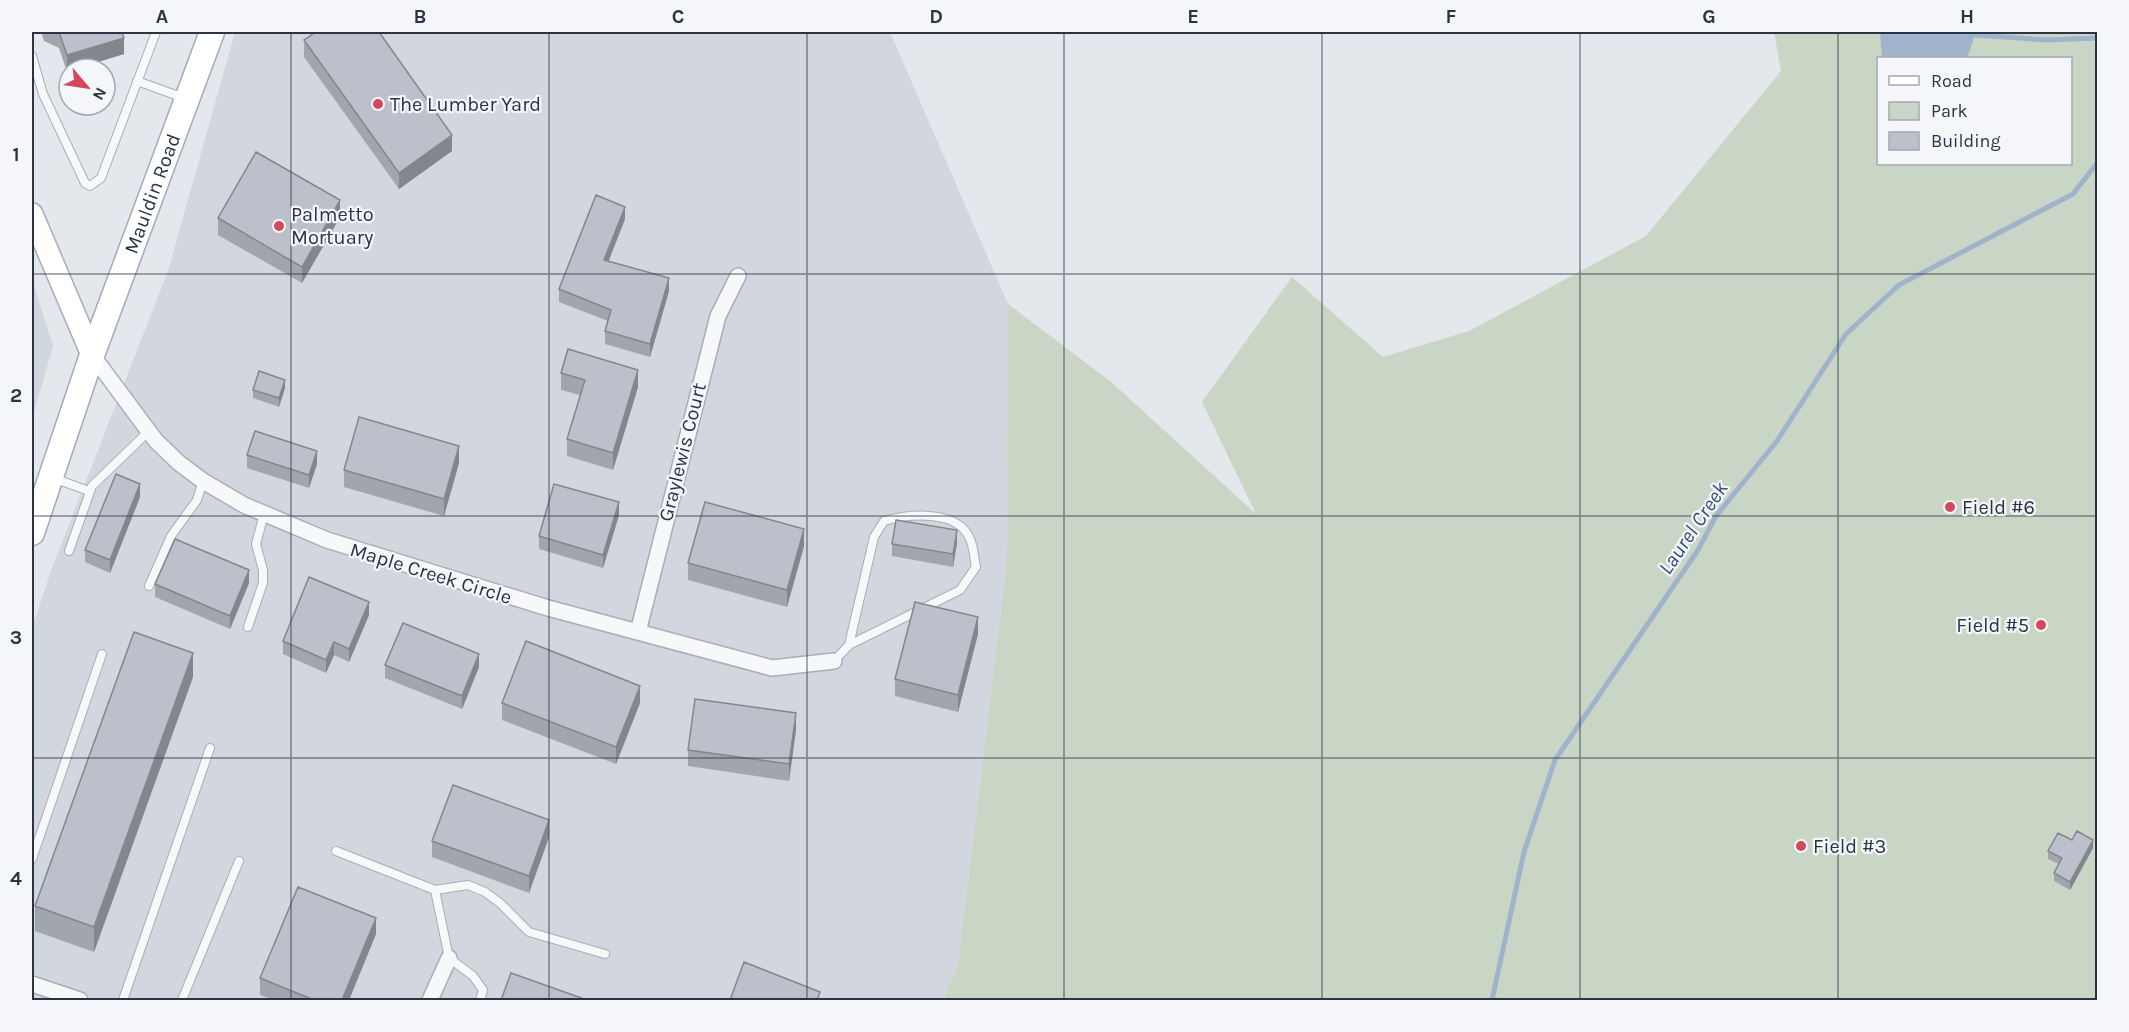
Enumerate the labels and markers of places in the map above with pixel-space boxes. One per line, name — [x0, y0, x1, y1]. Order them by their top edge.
place label: The Lumber Yard — [390, 93, 541, 116]
marker: The Lumber Yard — [371, 97, 385, 111]
place label: Palmetto Mortuary — [291, 203, 374, 249]
marker: Palmetto Mortuary — [272, 219, 286, 233]
place label: Field #6 — [1962, 496, 2035, 519]
marker: Field #6 — [1943, 500, 1957, 514]
place label: Field #5 — [1956, 614, 2029, 637]
marker: Field #5 — [2034, 618, 2048, 632]
place label: Field #3 — [1813, 835, 1886, 858]
marker: Field #3 — [1794, 839, 1808, 853]

